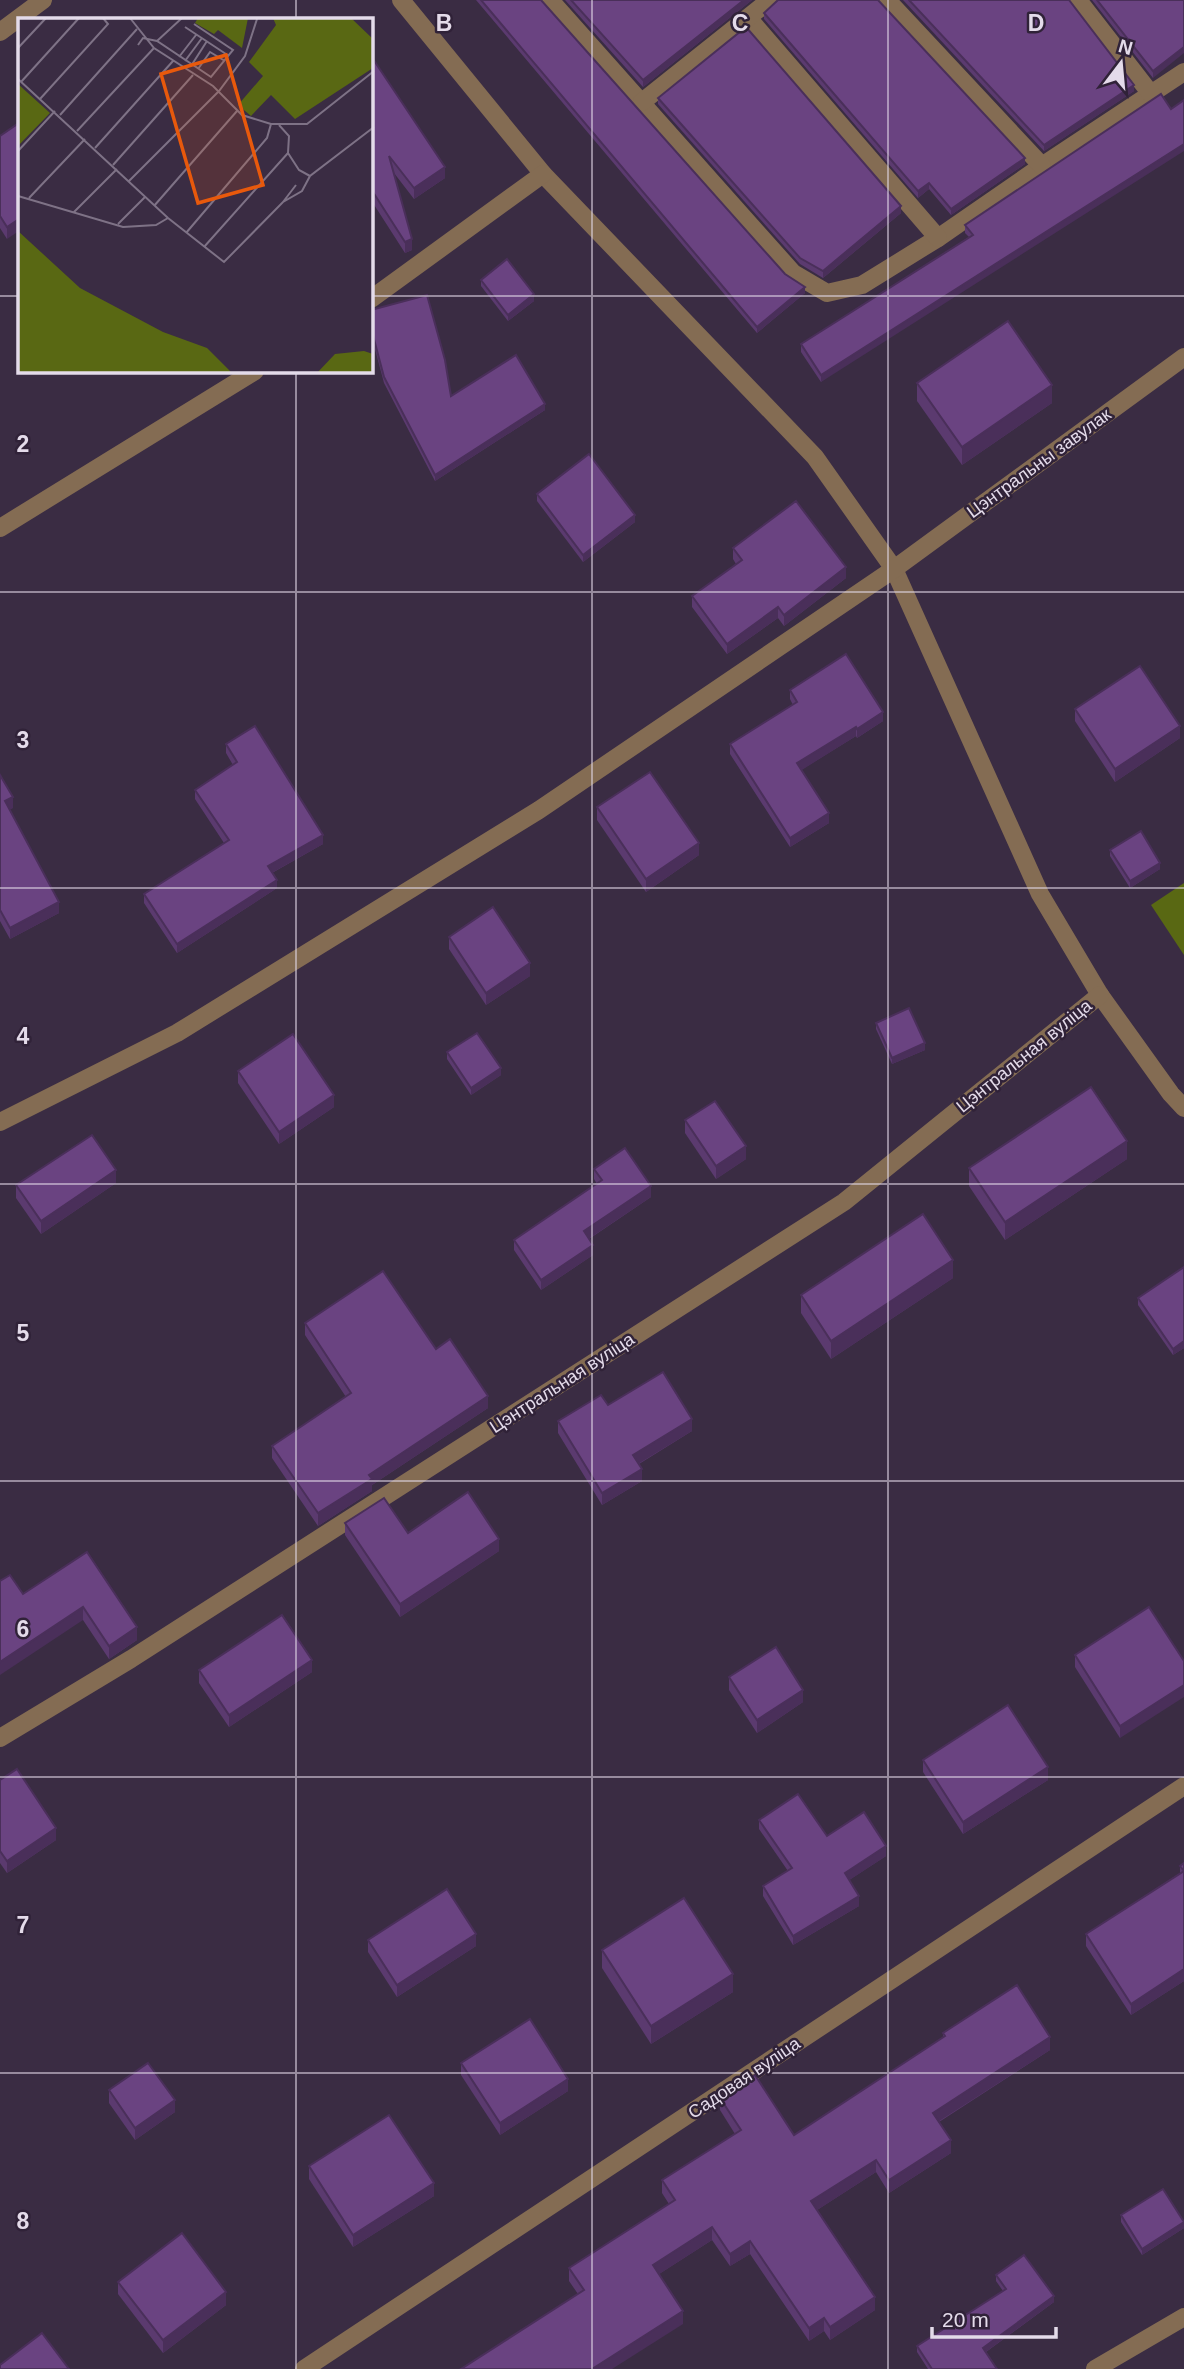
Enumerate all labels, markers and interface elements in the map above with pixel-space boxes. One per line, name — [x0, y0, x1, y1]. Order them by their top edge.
text: B — [436, 10, 452, 36]
text: C — [732, 10, 748, 36]
text: D — [1028, 10, 1044, 36]
inset map — [18, 18, 373, 373]
north arrow — [1086, 28, 1156, 98]
text: N — [1116, 35, 1135, 59]
street label: Цэнтральны завулак — [963, 404, 1115, 522]
text: 2 — [17, 431, 29, 457]
text: 3 — [17, 727, 29, 753]
street label: Цэнтральная вуліца — [952, 995, 1096, 1117]
text: 4 — [17, 1023, 30, 1049]
text: 5 — [17, 1320, 30, 1346]
street label: Цэнтральная вуліца — [486, 1328, 639, 1437]
text: 6 — [17, 1616, 29, 1642]
text: 7 — [17, 1912, 29, 1938]
street label: Садовая вуліца — [684, 2033, 804, 2123]
text: 8 — [17, 2208, 30, 2234]
scale bar — [932, 2296, 1056, 2340]
text: 20 m — [942, 2308, 989, 2331]

